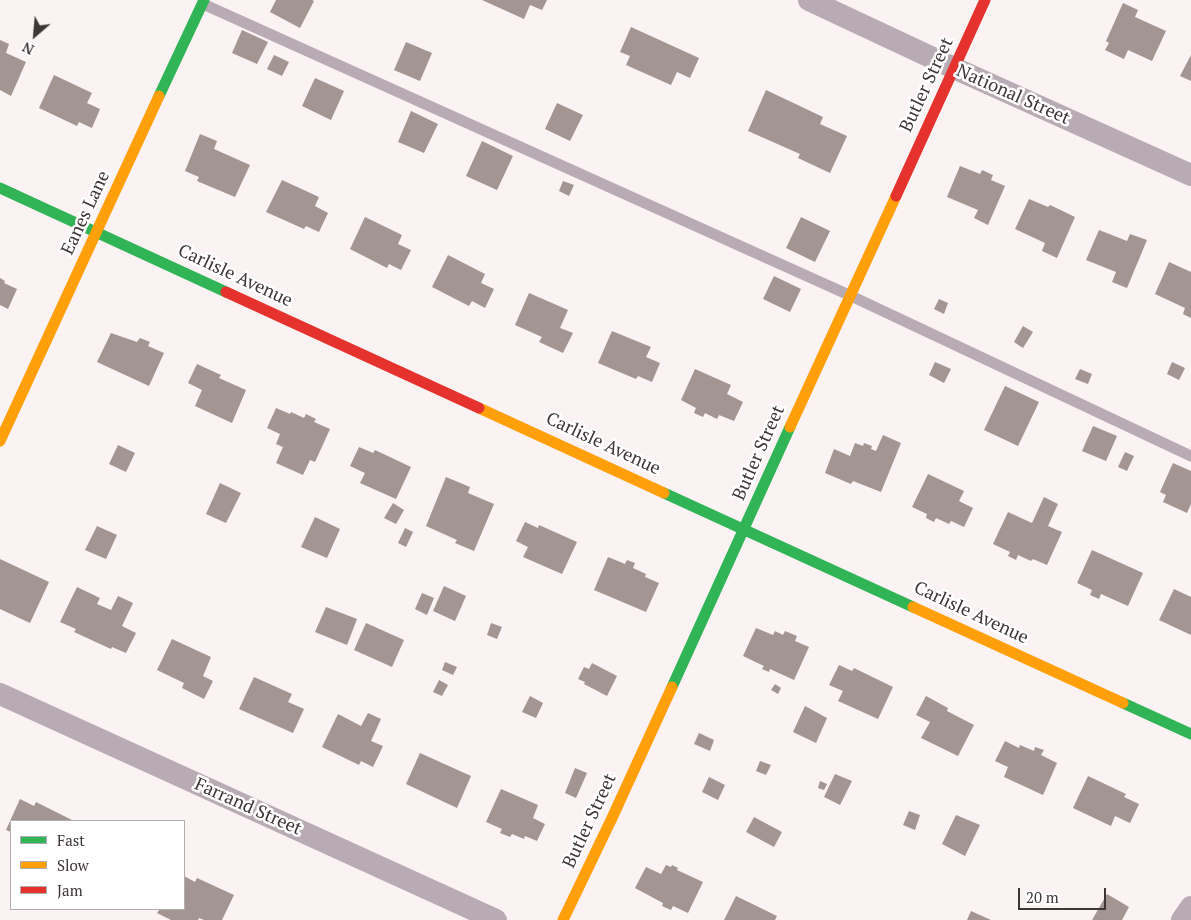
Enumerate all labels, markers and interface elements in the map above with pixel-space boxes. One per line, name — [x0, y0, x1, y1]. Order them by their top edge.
north arrow — [10, 10, 60, 60]
street label: Butler Street — [896, 34, 958, 136]
text: N — [19, 38, 37, 60]
street label: National Street — [953, 60, 1073, 130]
street label: Eanes Lane — [57, 168, 115, 258]
street label: Carlisle Avenue — [174, 240, 296, 312]
street label: Butler Street — [728, 402, 790, 504]
street label: Carlisle Avenue — [542, 408, 664, 480]
street label: Carlisle Avenue — [910, 577, 1032, 649]
street label: Butler Street — [559, 770, 621, 872]
street label: Farrand Street — [191, 774, 305, 840]
legend — [10, 820, 185, 910]
text: Fast — [57, 830, 85, 850]
text: Slow — [57, 855, 89, 875]
scale bar — [1021, 878, 1108, 910]
text: Jam — [57, 880, 83, 900]
text: 20 m — [1026, 887, 1059, 907]

